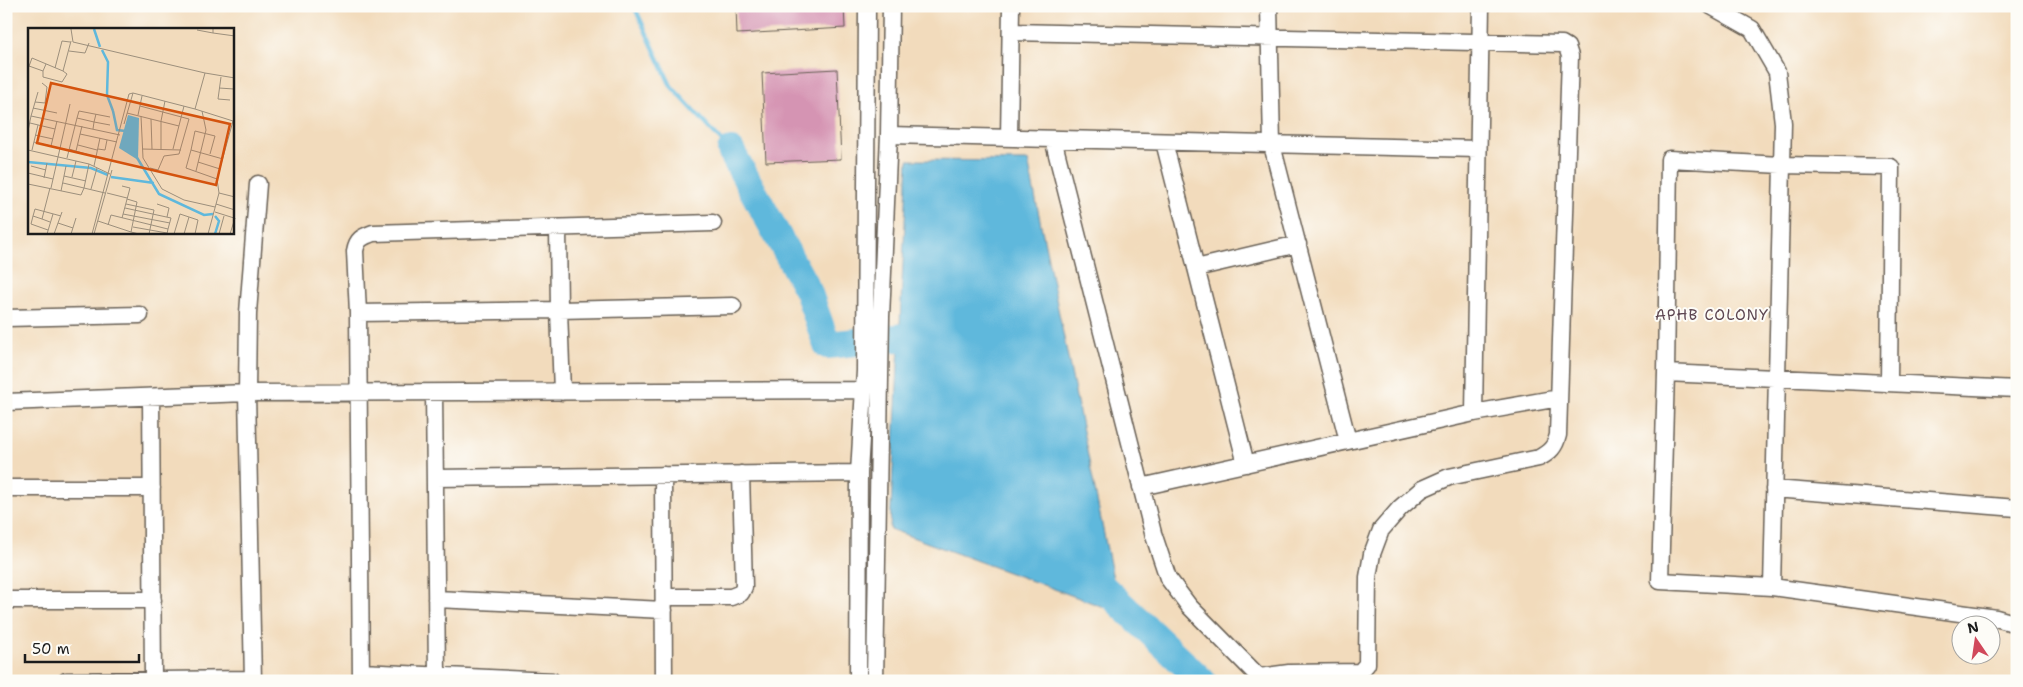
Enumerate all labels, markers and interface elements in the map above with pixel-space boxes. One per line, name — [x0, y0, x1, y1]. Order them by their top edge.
inset map — [28, 28, 234, 234]
district label: APHB COLONY — [1655, 305, 1769, 325]
north arrow — [1950, 614, 2000, 664]
text: N — [1966, 617, 1981, 637]
scale bar — [25, 632, 139, 664]
text: 50 m — [32, 639, 70, 659]

